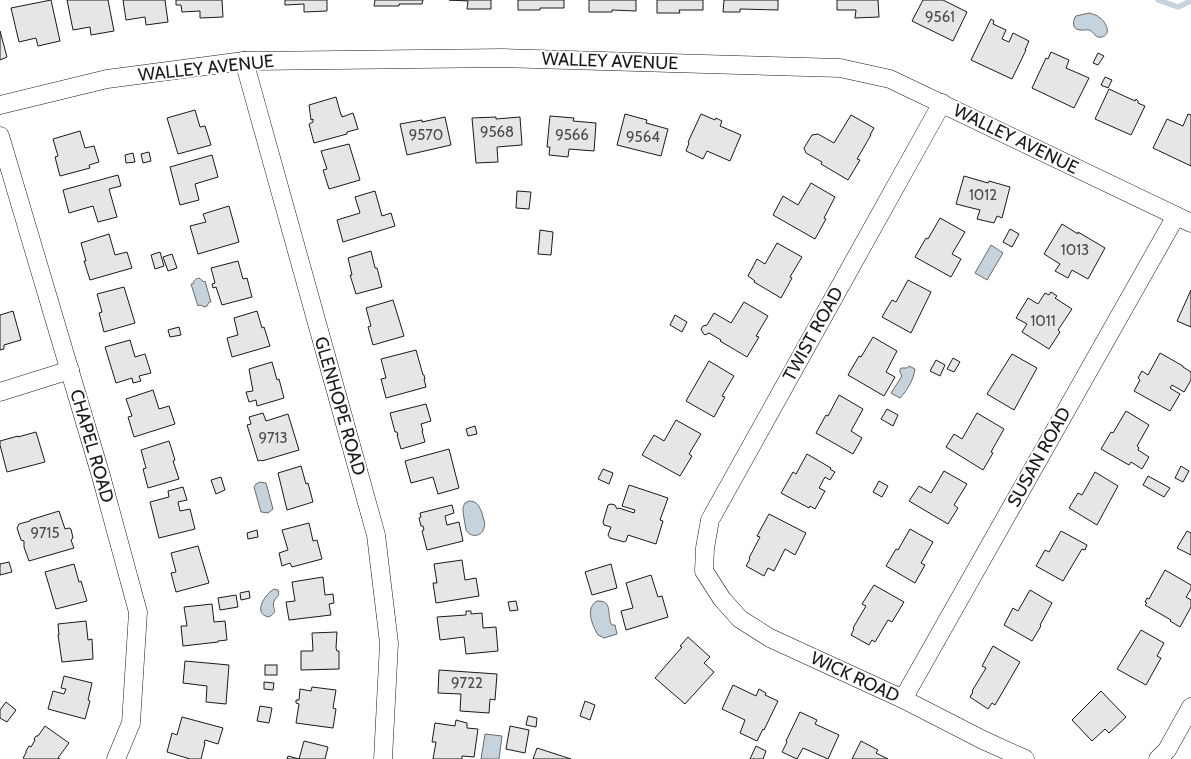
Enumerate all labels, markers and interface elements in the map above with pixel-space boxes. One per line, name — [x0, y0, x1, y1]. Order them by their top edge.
house number: 9561 — [925, 8, 955, 26]
street label: WALLEY AVENUE — [541, 48, 679, 74]
street label: WALLEY AVENUE — [137, 50, 275, 86]
street label: WALLEY AVENUE — [950, 99, 1082, 179]
house number: 9568 — [480, 123, 514, 141]
house number: 9570 — [409, 126, 443, 144]
house number: 9566 — [555, 126, 589, 144]
house number: 9564 — [626, 128, 660, 146]
house number: 1012 — [969, 186, 997, 204]
house number: 1013 — [1061, 241, 1089, 259]
street label: TWIST ROAD — [778, 283, 848, 385]
house number: 1011 — [1030, 312, 1056, 330]
street label: GLENHOPE ROAD — [310, 334, 370, 478]
street label: CHAPEL ROAD — [65, 387, 119, 505]
street label: SUSAN ROAD — [1003, 403, 1075, 511]
house number: 9713 — [258, 429, 288, 447]
house number: 9715 — [30, 524, 60, 542]
street label: WICK ROAD — [807, 647, 903, 707]
house number: 9722 — [451, 674, 483, 692]

